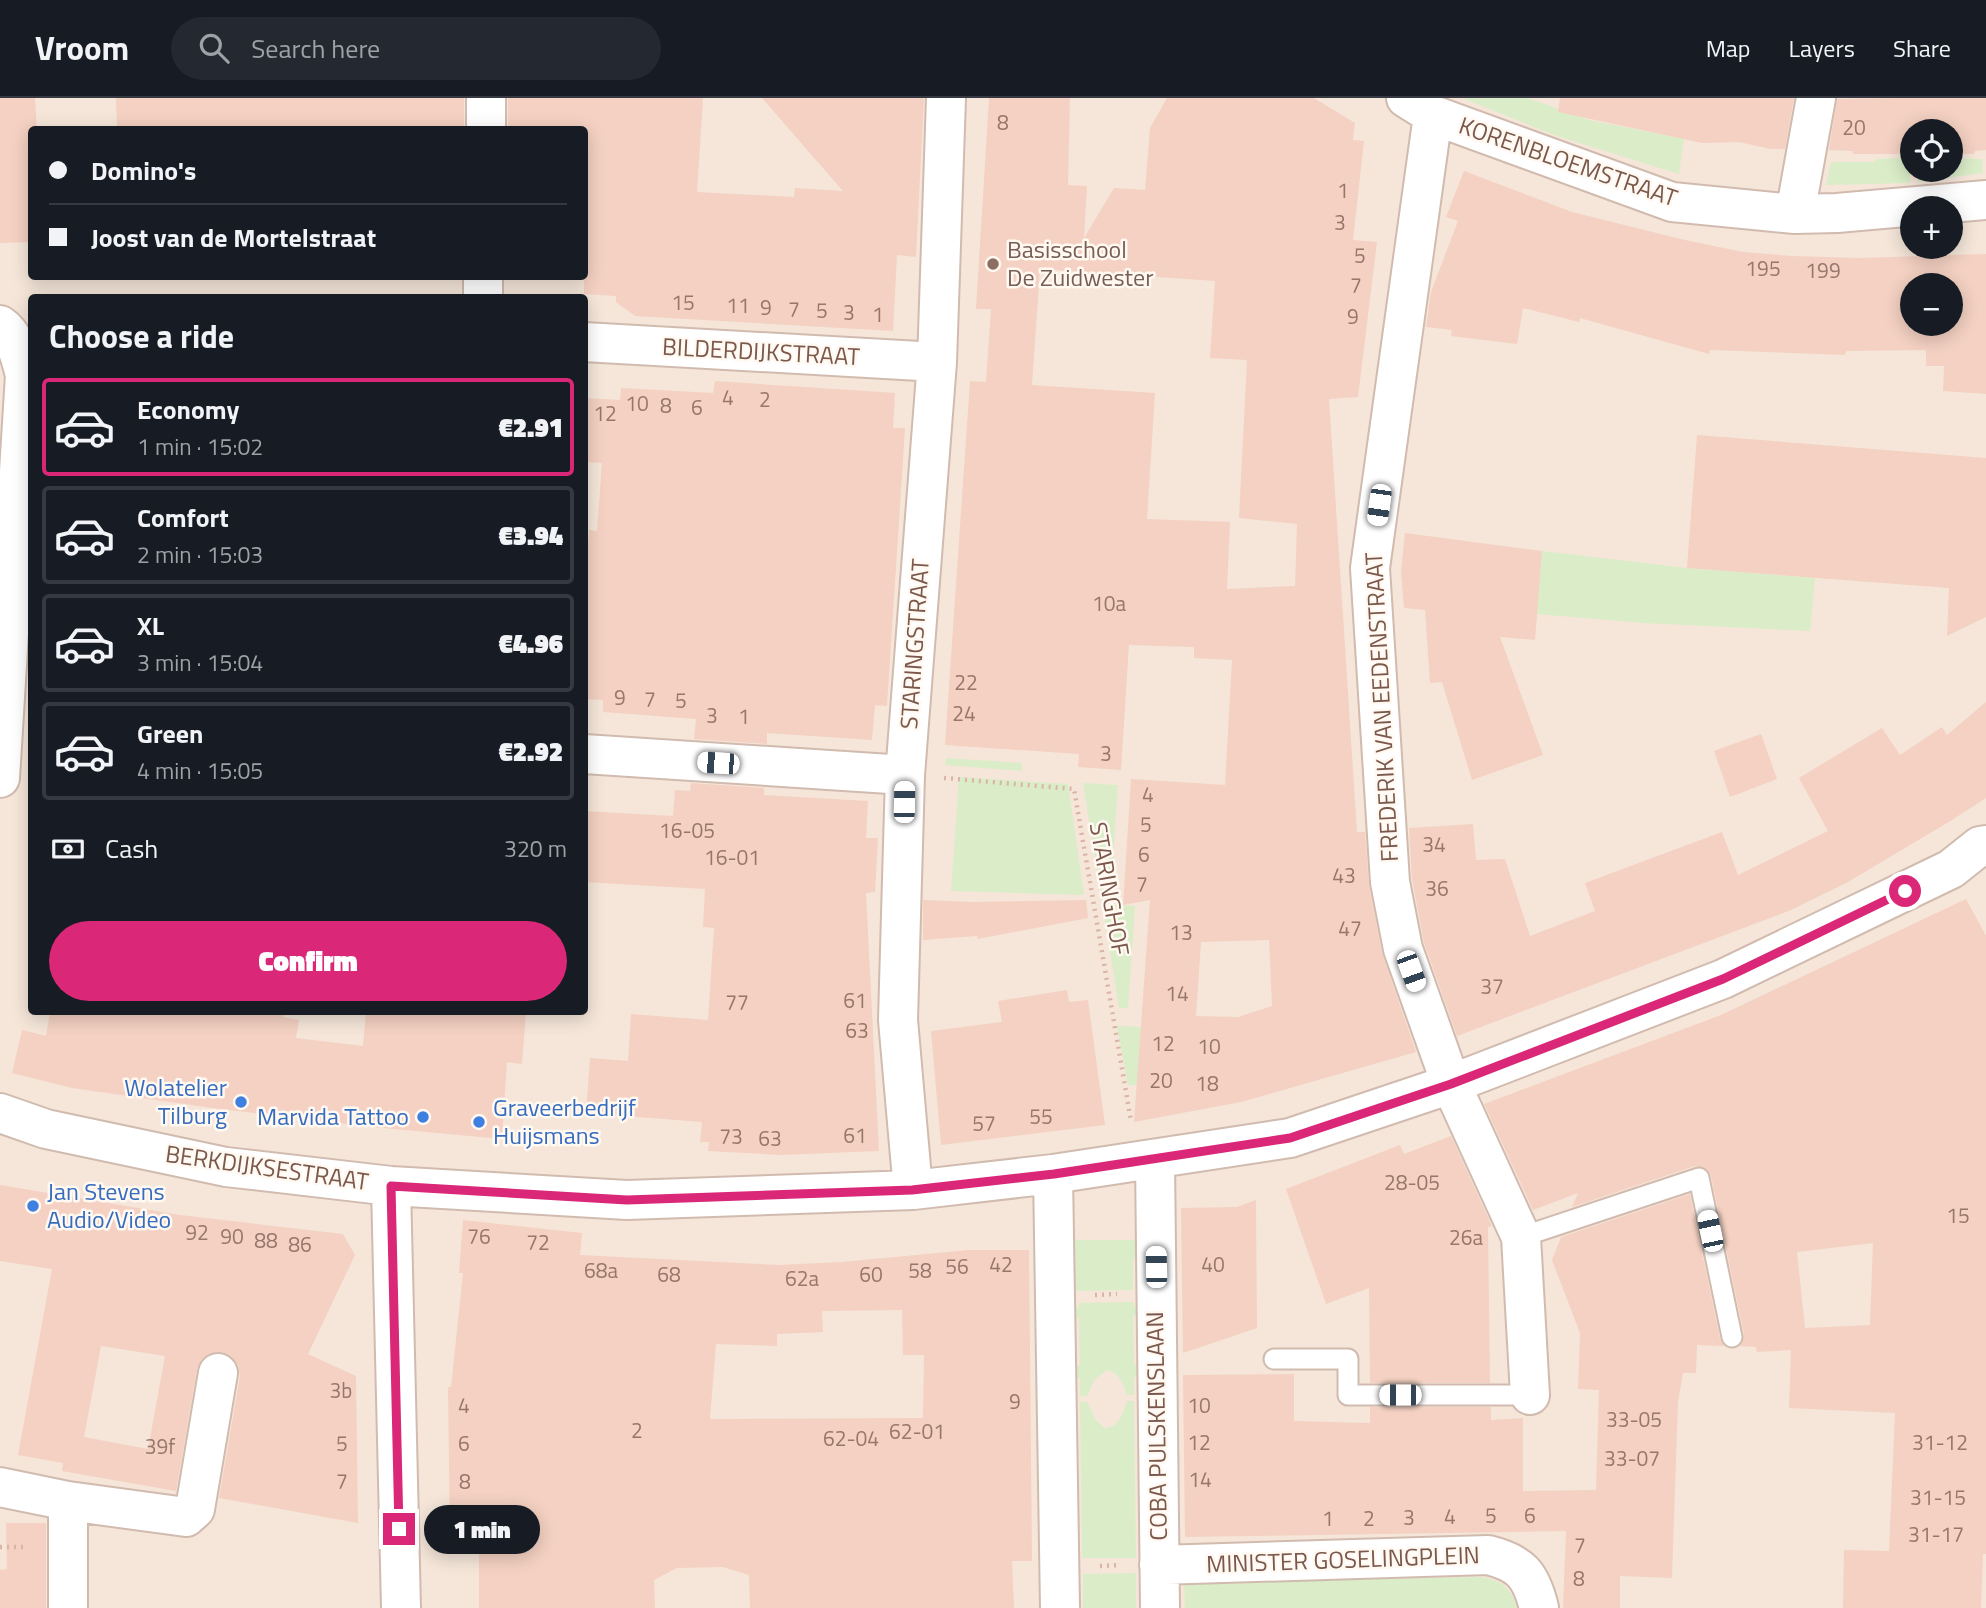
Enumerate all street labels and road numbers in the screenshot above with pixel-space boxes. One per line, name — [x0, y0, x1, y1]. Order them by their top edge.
street label: KORENBLOEMSTRAAT — [1454, 107, 1683, 215]
street label: BILDERDIJKSTRAAT — [661, 328, 861, 374]
street label: FREDERIK VAN EEDENSTRAAT — [1355, 551, 1407, 863]
street label: STARINGSTRAAT — [890, 557, 938, 730]
street label: STARINGHOF — [1081, 819, 1139, 959]
street label: BERKDIJKSESTRAAT — [163, 1135, 371, 1199]
street label: COBA PULSKENSLAAN — [1136, 1311, 1176, 1541]
street label: MINISTER GOSELINGPLEIN — [1206, 1536, 1480, 1582]

